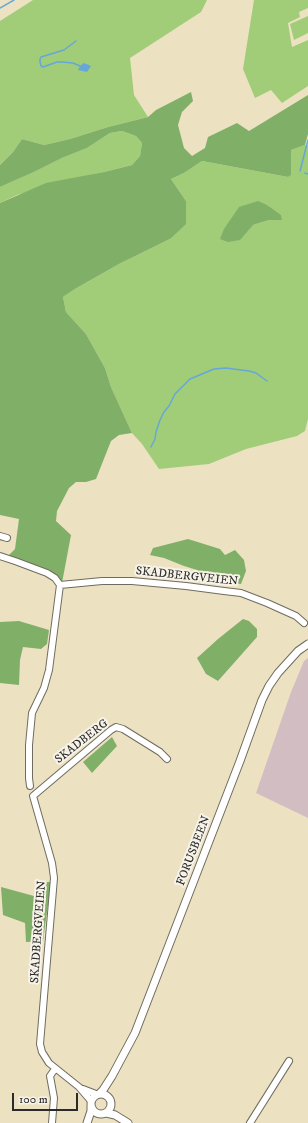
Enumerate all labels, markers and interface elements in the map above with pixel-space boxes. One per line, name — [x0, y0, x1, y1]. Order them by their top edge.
street label: SKADBERGVEIEN — [135, 564, 239, 590]
street label: SKADBERG — [53, 717, 111, 767]
street label: FORUSBEEN — [174, 814, 214, 888]
street label: SKADBERGVEIEN — [28, 880, 50, 984]
scale bar — [14, 1085, 80, 1111]
text: 100 m — [19, 1092, 48, 1107]

